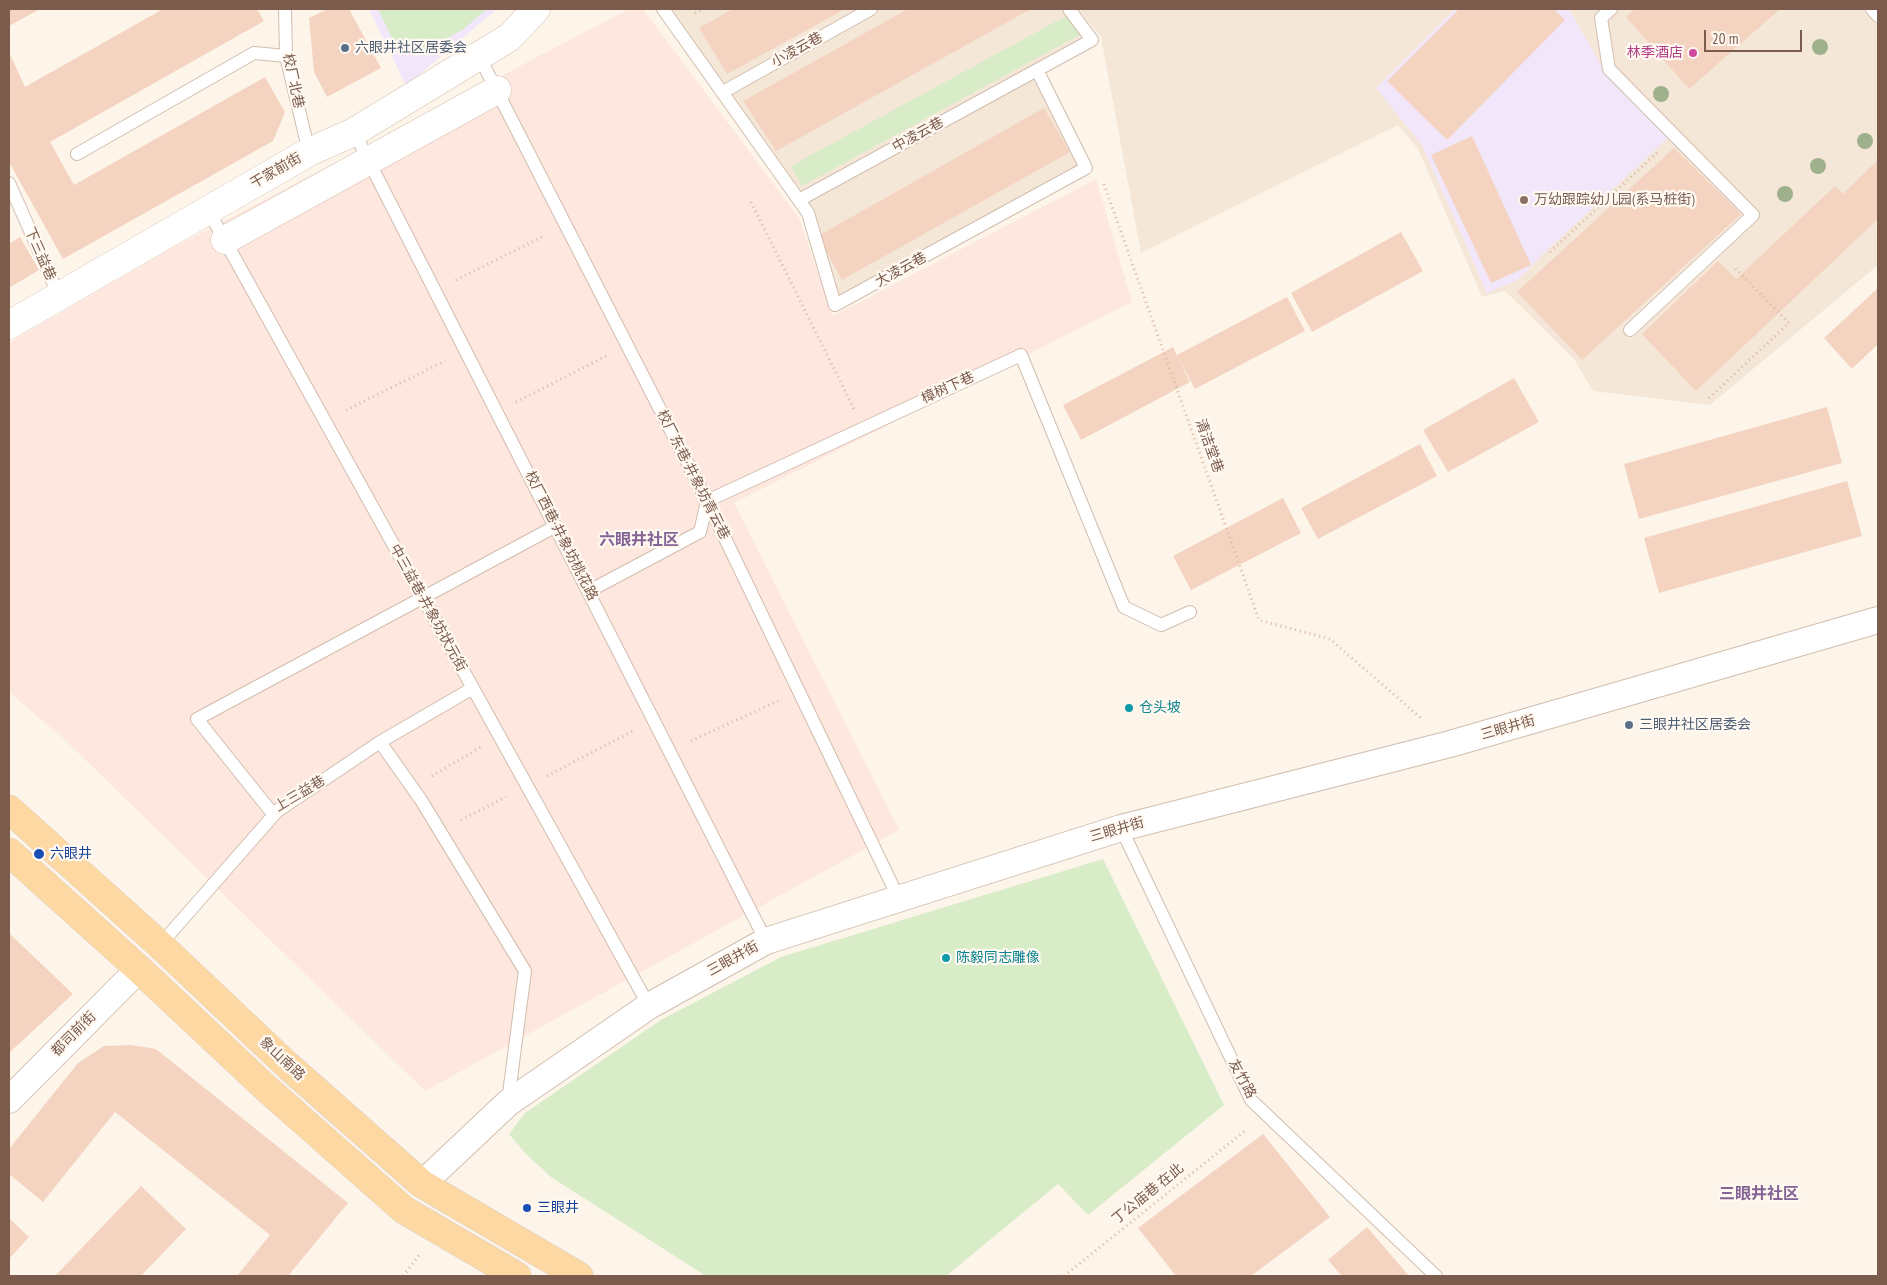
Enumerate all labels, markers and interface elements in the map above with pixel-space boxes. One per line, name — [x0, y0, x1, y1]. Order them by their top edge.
scale bar — [1707, 20, 1804, 52]
street label: 小凌云巷 — [768, 29, 826, 71]
text: 20 m — [1712, 29, 1738, 48]
place label: 六眼井社区居委会 — [355, 40, 467, 56]
marker: 六眼井社区居委会 — [339, 42, 351, 54]
place label: 林季酒店 — [1627, 45, 1683, 61]
marker: 林季酒店 — [1687, 47, 1699, 59]
street label: 校厂北巷 — [279, 52, 307, 110]
street label: 中凌云巷 — [889, 114, 947, 156]
street label: 干家前街 — [248, 150, 304, 192]
place label: 万幼跟踪幼儿园(系马桩街) — [1534, 192, 1695, 208]
marker: 万幼跟踪幼儿园(系马桩街) — [1518, 194, 1530, 206]
street label: 下三益巷 — [21, 225, 59, 283]
street label: 大凌云巷 — [872, 249, 930, 291]
street label: 樟树下巷 — [919, 369, 977, 407]
street label: 校厂东巷·井象坊青云巷 — [653, 407, 733, 543]
street label: 清洁堂巷 — [1192, 417, 1226, 475]
street label: 校厂西巷·井象坊桃花路 — [521, 468, 601, 604]
district label: 六眼井社区 — [599, 530, 679, 550]
street label: 中三益巷·井象坊状元街 — [386, 541, 470, 675]
place label: 仓头坡 — [1139, 700, 1181, 716]
marker: 仓头坡 — [1123, 702, 1135, 714]
street label: 三眼井街 — [1479, 712, 1537, 744]
place label: 三眼井社区居委会 — [1639, 717, 1751, 733]
marker: 三眼井社区居委会 — [1623, 719, 1635, 731]
street label: 上三益巷 — [272, 772, 328, 816]
street label: 三眼井街 — [1088, 814, 1146, 846]
place label: 六眼井 — [50, 846, 92, 862]
marker: 六眼井 — [32, 847, 46, 861]
street label: 三眼井街 — [704, 938, 762, 980]
place label: 陈毅同志雕像 — [956, 950, 1040, 966]
marker: 陈毅同志雕像 — [940, 952, 952, 964]
street label: 都司前街 — [48, 1008, 100, 1060]
street label: 象山南路 — [256, 1034, 308, 1084]
street label: 友竹路 — [1225, 1057, 1259, 1101]
street label: 丁公庙巷 在此 — [1109, 1160, 1187, 1228]
district label: 三眼井社区 — [1719, 1184, 1799, 1204]
place label: 三眼井 — [537, 1200, 579, 1216]
marker: 三眼井 — [521, 1202, 533, 1214]

